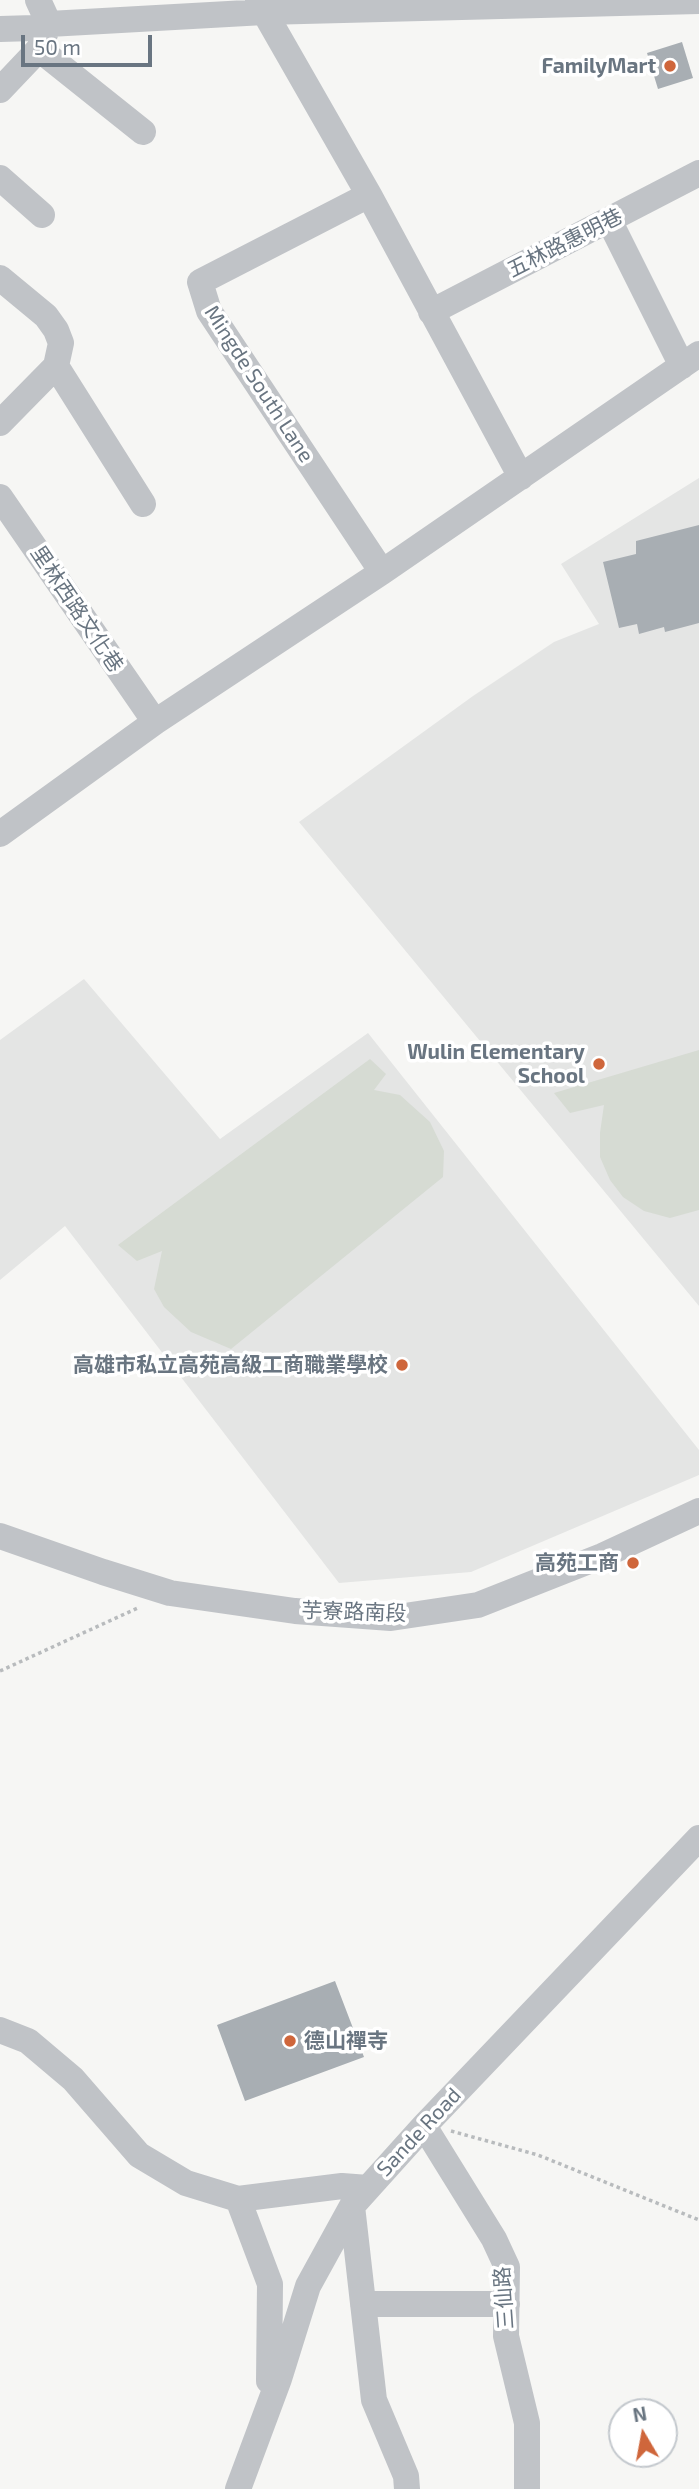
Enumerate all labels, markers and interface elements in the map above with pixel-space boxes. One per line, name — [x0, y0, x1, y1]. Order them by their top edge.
scale bar — [24, 21, 156, 65]
text: 50 m — [34, 34, 81, 59]
place label: FamilyMart — [541, 53, 656, 79]
marker: FamilyMart — [662, 58, 678, 74]
street label: 五林路惠明巷 — [503, 203, 627, 283]
street label: Mingde South Lane — [199, 301, 319, 467]
street label: 里林西路文化巷 — [25, 541, 129, 677]
place label: Wulin Elementary School — [407, 1039, 585, 1089]
marker: Wulin Elementary School — [591, 1056, 607, 1072]
place label: 高雄市私立高苑高級工商職業學校 — [73, 1352, 388, 1378]
marker: 高雄市私立高苑高級工商職業學校 — [394, 1357, 410, 1373]
place label: 高苑工商 — [535, 1550, 619, 1576]
marker: 高苑工商 — [625, 1555, 641, 1571]
street label: 芋寮路南段 — [301, 1598, 407, 1626]
place label: 德山禪寺 — [304, 2028, 388, 2054]
marker: 德山禪寺 — [282, 2033, 298, 2049]
street label: Sande Road — [372, 2082, 466, 2182]
street label: 三仙路 — [489, 2266, 519, 2330]
north arrow — [608, 2398, 678, 2468]
text: N — [631, 2401, 648, 2426]

